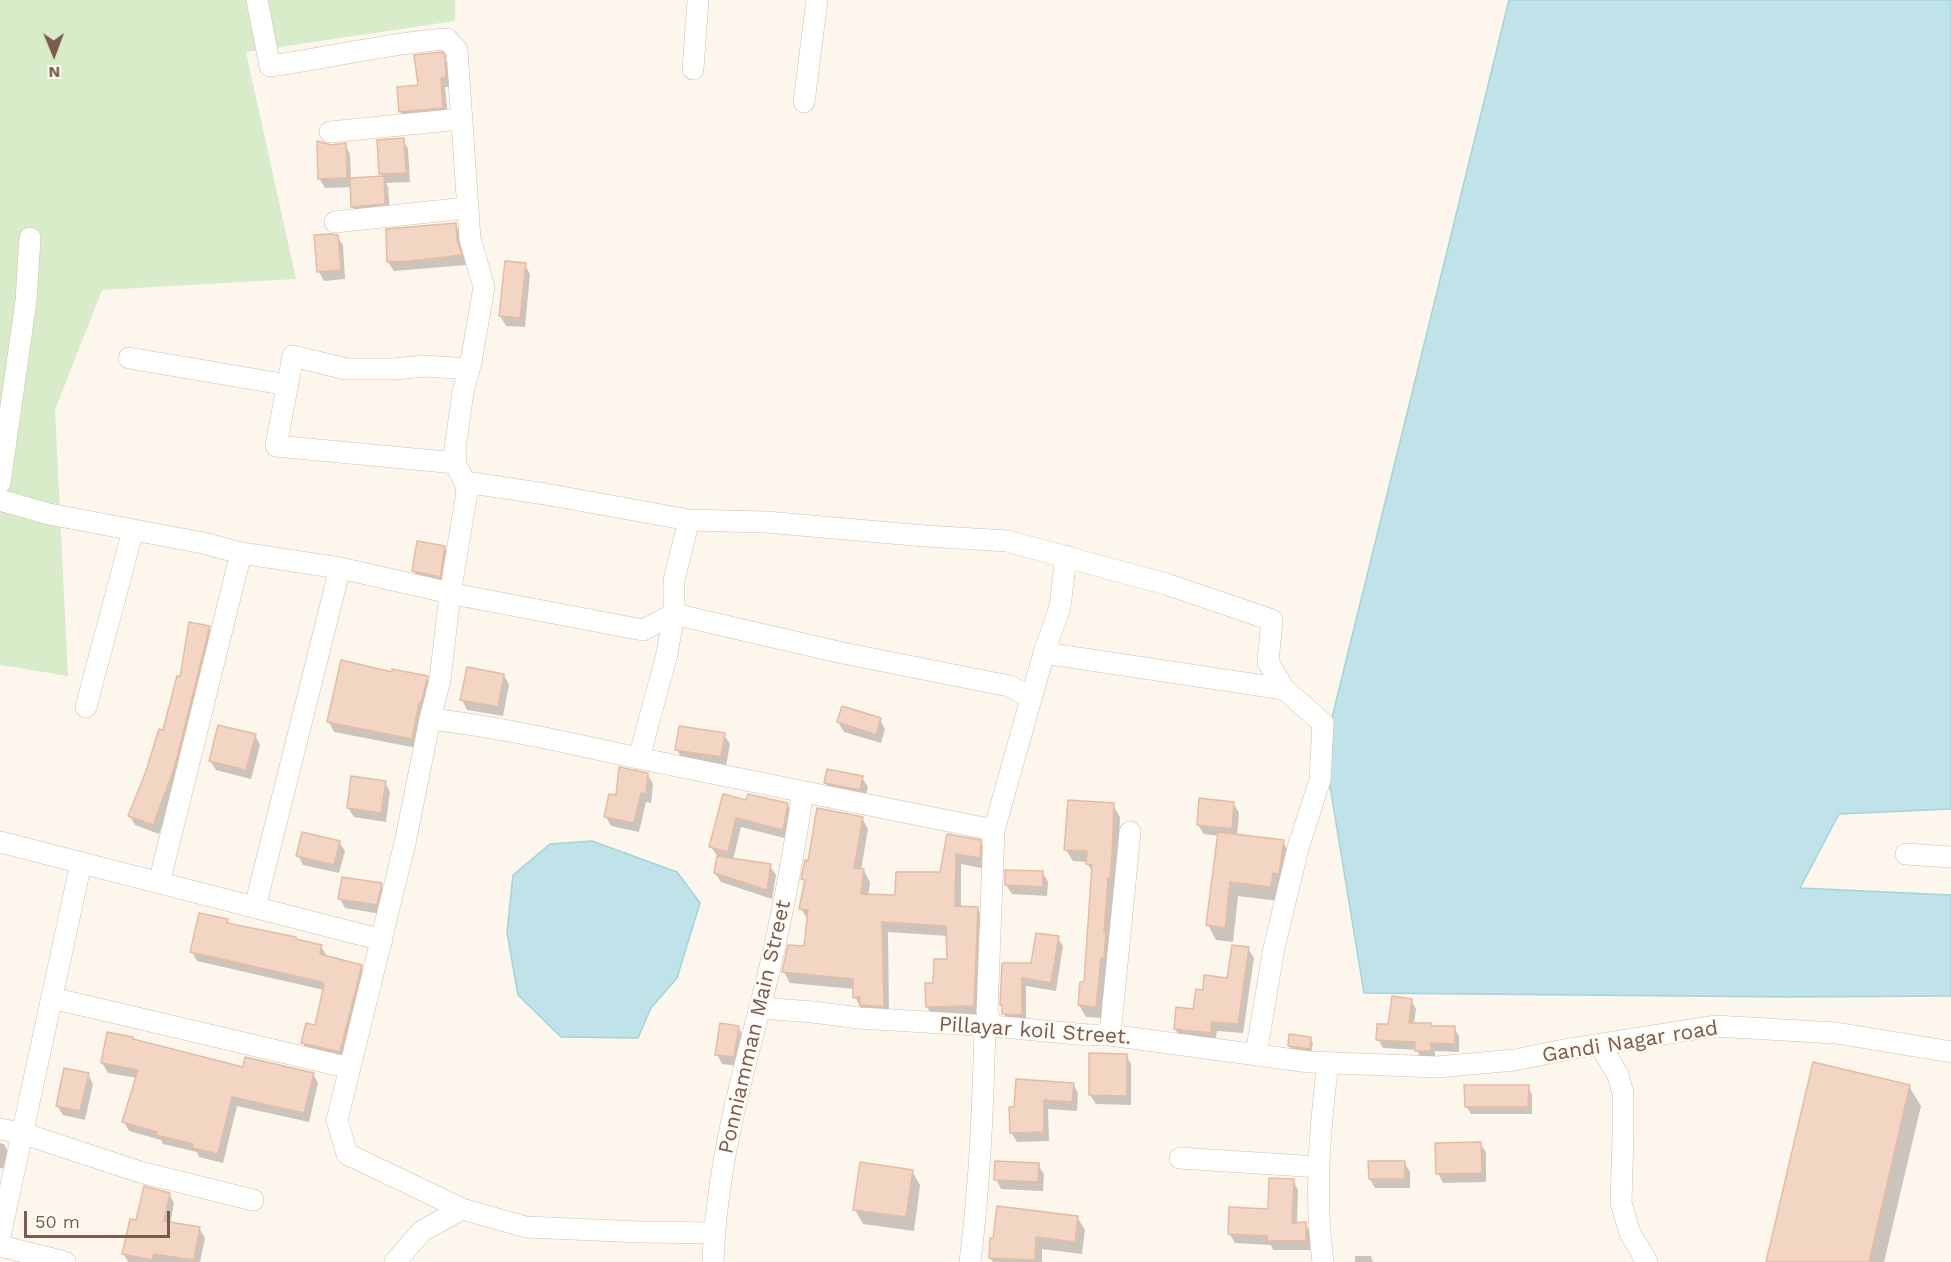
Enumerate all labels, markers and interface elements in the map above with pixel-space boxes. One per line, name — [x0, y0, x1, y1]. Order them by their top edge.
north arrow — [24, 24, 84, 84]
text: N — [48, 63, 60, 82]
street label: Ponniamman Main Street — [714, 898, 796, 1156]
street label: Pillayar koil Street. — [938, 1012, 1132, 1050]
street label: Gandi Nagar road — [1540, 1016, 1720, 1068]
scale bar — [27, 1199, 172, 1237]
text: 50 m — [35, 1211, 80, 1232]

